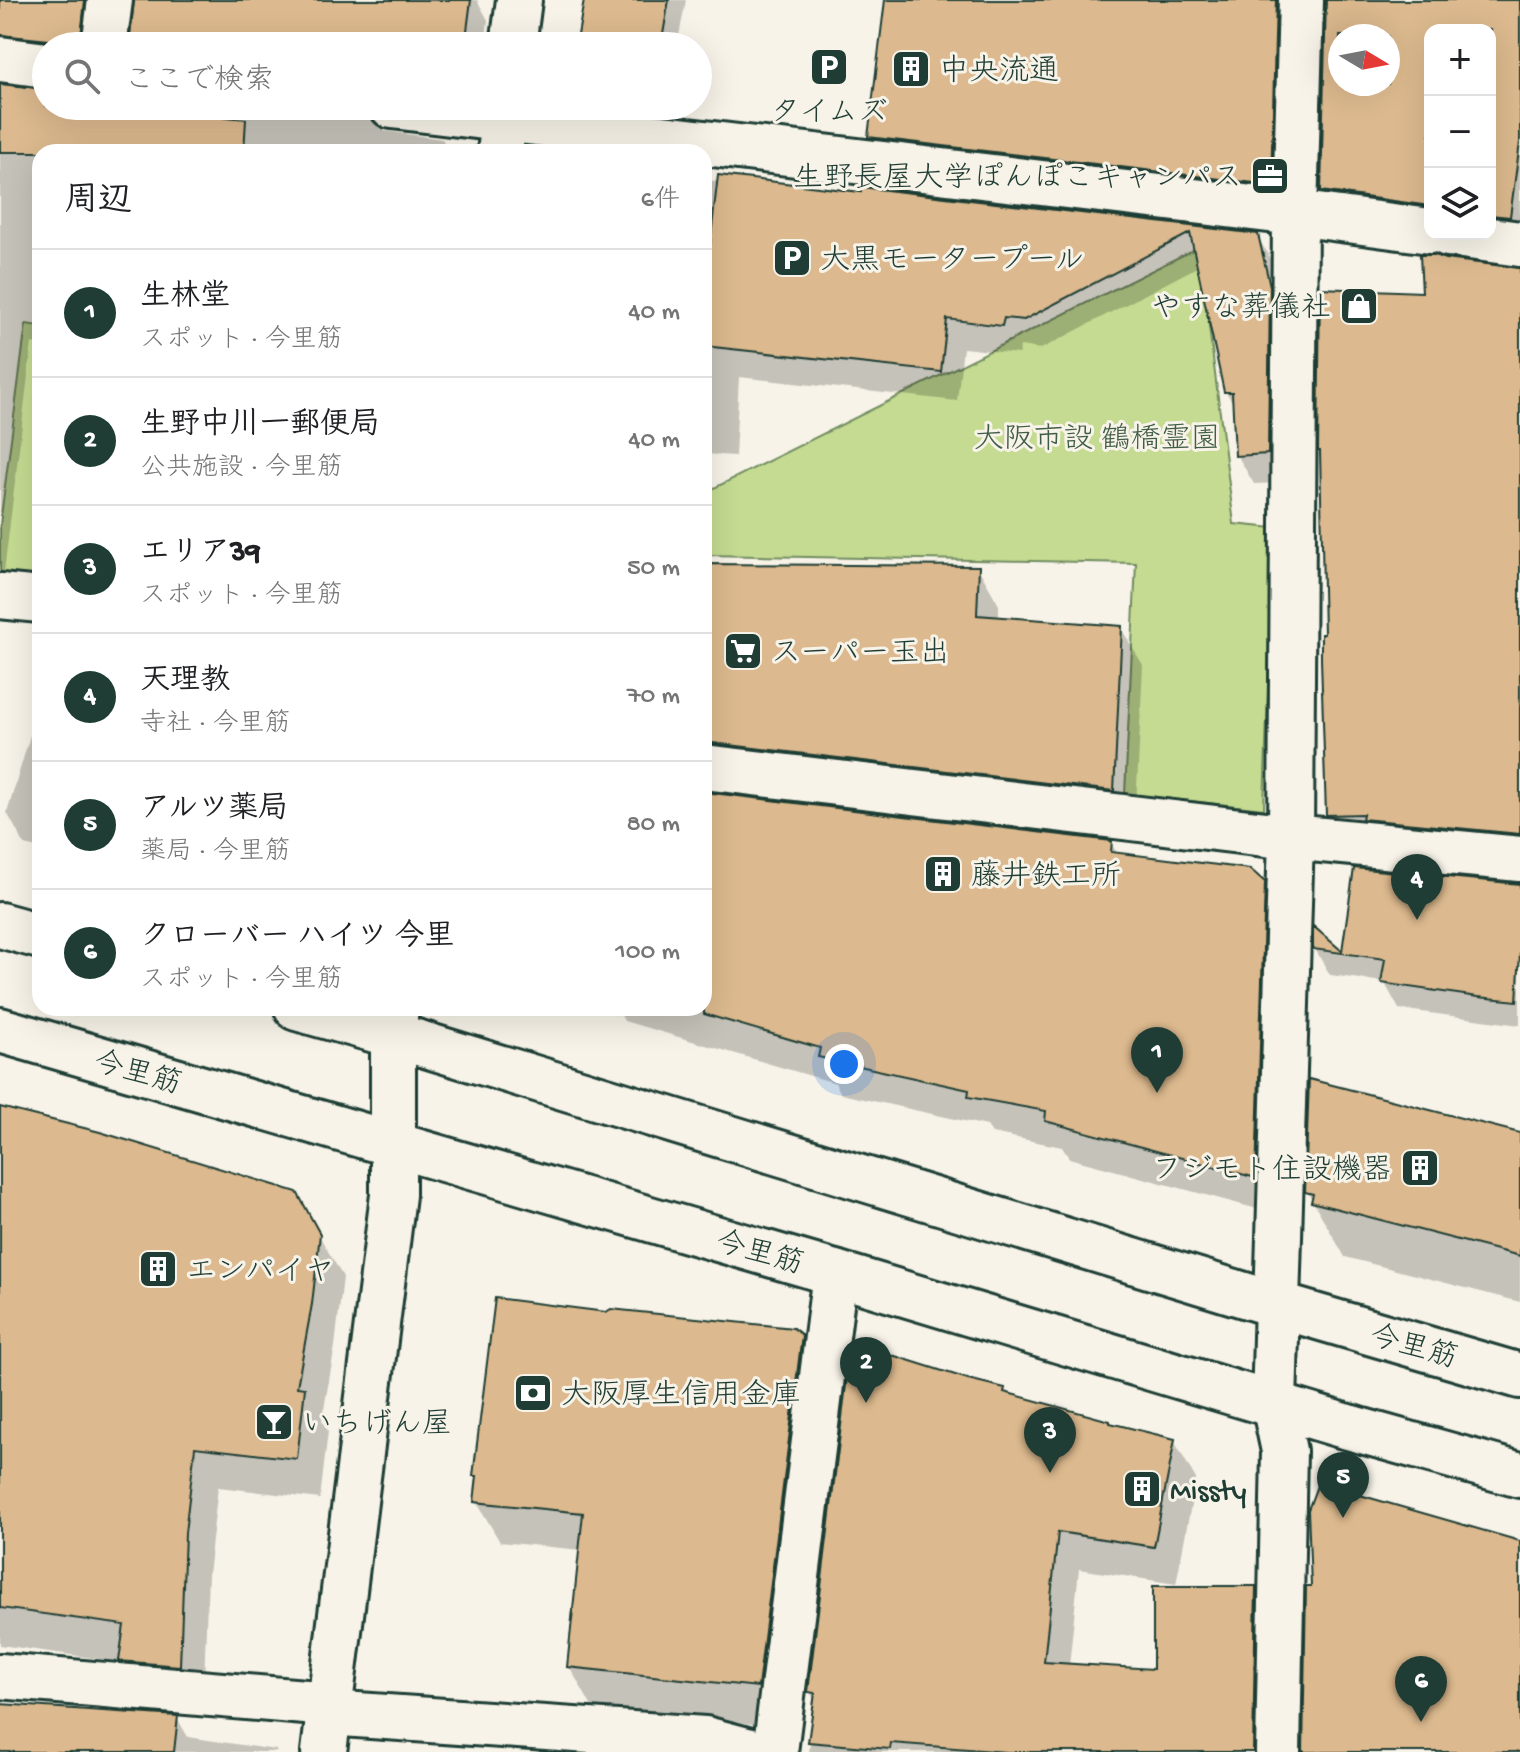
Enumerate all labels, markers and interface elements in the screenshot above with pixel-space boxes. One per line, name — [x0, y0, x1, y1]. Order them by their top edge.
north arrow — [1328, 24, 1400, 96]
map controls — [1424, 24, 1496, 240]
button: + — [1424, 24, 1496, 96]
search box — [32, 32, 712, 120]
parking icon: タイムズ — [808, 46, 850, 88]
building icon: 中央流通 — [890, 48, 932, 90]
icon: search — [60, 54, 104, 98]
place label: 中央流通 — [939, 54, 1059, 91]
text: ここで検索 — [124, 65, 274, 100]
button: − — [1424, 96, 1496, 168]
place label: タイムズ — [770, 97, 888, 132]
office icon: 生野長屋大学ぽんぽこキャンパス — [1249, 155, 1291, 197]
place label: 生野長屋大学ぽんぽこキャンパス — [793, 162, 1242, 198]
button: layers — [1424, 168, 1496, 240]
text: 周辺 — [64, 183, 132, 223]
text: 6件 — [641, 186, 680, 217]
parking icon: 大黒モータープール — [771, 237, 813, 279]
place label: 大黒モータープール — [820, 244, 1085, 280]
text: 生林堂 — [140, 281, 230, 316]
shop icon: やすな葬儀社 — [1338, 285, 1380, 327]
place label: やすな葬儀社 — [1151, 291, 1331, 328]
text: 1 — [85, 298, 95, 329]
text: 40 m — [628, 298, 680, 329]
text: スポット · 今里筋 — [140, 326, 342, 357]
text: 生野中川一郵便局 — [140, 409, 380, 444]
park label: 大阪市設 鶴橋霊園 — [973, 422, 1221, 459]
text: 2 — [84, 426, 96, 457]
text: 40 m — [628, 426, 680, 457]
text: 公共施設 · 今里筋 — [140, 454, 342, 485]
text: エリア39 — [140, 537, 261, 572]
text: 3 — [83, 554, 97, 585]
text: 50 m — [627, 554, 680, 585]
text: スポット · 今里筋 — [140, 582, 342, 613]
supermarket icon: スーパー玉出 — [722, 630, 764, 672]
place label: スーパー玉出 — [771, 637, 950, 673]
text: 天理教 — [140, 665, 230, 700]
text: 4 — [84, 682, 96, 713]
text: 70 m — [627, 682, 680, 713]
text: 寺社 · 今里筋 — [140, 710, 290, 741]
text: アルツ薬局 — [140, 793, 288, 828]
text: 5 — [83, 810, 97, 841]
text: 80 m — [626, 810, 680, 841]
text: 薬局 · 今里筋 — [140, 838, 290, 869]
building icon: 藤井鉄工所 — [922, 853, 964, 895]
pin: 4 — [1391, 854, 1443, 920]
place label: 藤井鉄工所 — [971, 859, 1121, 896]
text: クローバー ハイツ 今里 — [140, 921, 454, 956]
text: 6 — [83, 938, 97, 969]
text: 100 m — [615, 938, 680, 969]
text: スポット · 今里筋 — [140, 966, 342, 997]
pin: 1 — [1131, 1027, 1183, 1093]
street label: 今里筋 — [89, 1044, 185, 1105]
your location — [824, 1044, 864, 1084]
building icon: フジモト住設機器 — [1399, 1147, 1441, 1189]
place label: フジモト住設機器 — [1152, 1153, 1392, 1190]
street label: 今里筋 — [711, 1224, 807, 1285]
building icon: エンパイヤ — [137, 1248, 179, 1290]
place label: エンパイヤ — [186, 1256, 335, 1291]
street label: 今里筋 — [1365, 1318, 1461, 1379]
pin: 2 — [840, 1337, 892, 1403]
bank icon: 大阪厚生信用金庫 — [512, 1372, 554, 1414]
place label: 大阪厚生信用金庫 — [561, 1378, 801, 1415]
bar icon: いちげん屋 — [253, 1401, 295, 1443]
pin: 3 — [1024, 1407, 1076, 1473]
place label: いちげん屋 — [302, 1408, 452, 1444]
pin: 5 — [1317, 1452, 1369, 1518]
building icon: Missty — [1121, 1468, 1163, 1510]
place label: Missty — [1170, 1476, 1247, 1511]
pin: 6 — [1395, 1656, 1447, 1722]

